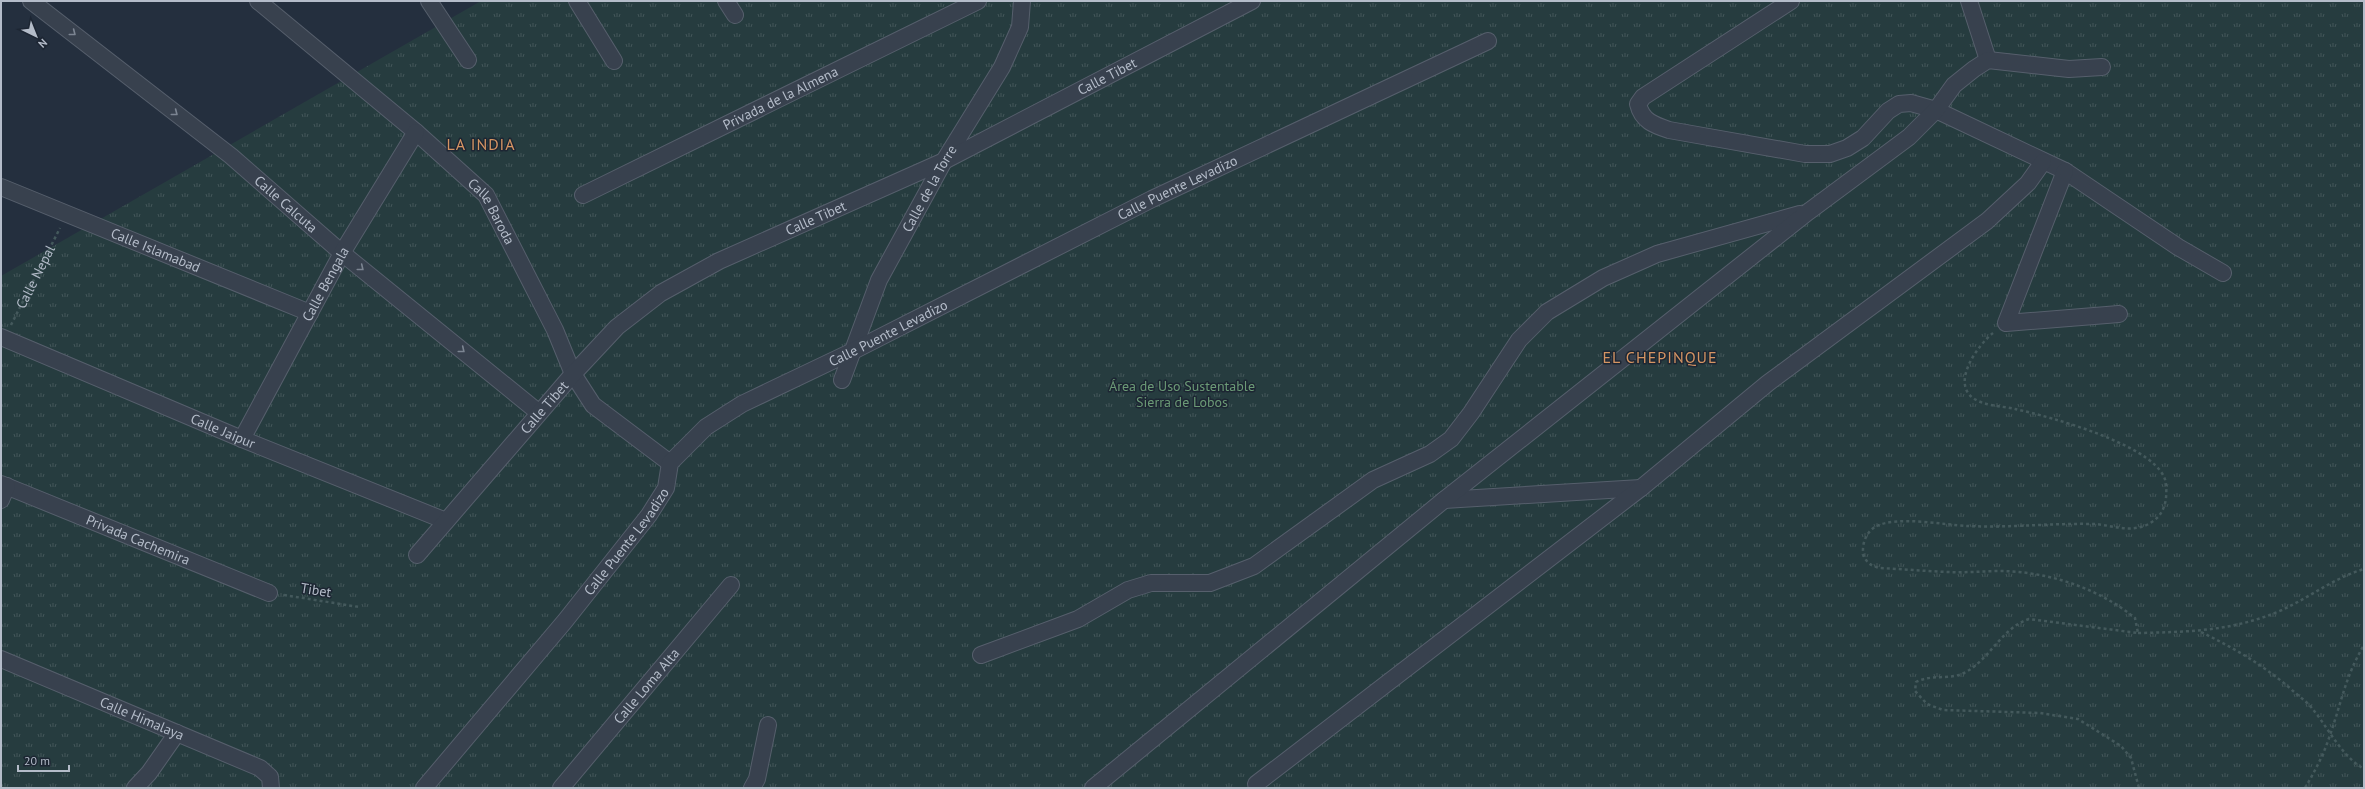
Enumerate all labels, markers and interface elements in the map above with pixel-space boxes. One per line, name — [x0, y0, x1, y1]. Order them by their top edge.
north arrow — [16, 16, 56, 56]
one-way arrow — [68, 29, 75, 36]
text: N — [35, 36, 50, 51]
street label: Calle Tibet — [1074, 53, 1140, 99]
street label: Privada de la Almena — [720, 62, 841, 134]
one-way arrow — [171, 108, 178, 115]
district label: LA INDIA — [446, 134, 516, 154]
street label: Calle de la Torre — [898, 142, 961, 235]
street label: Calle Puente Levadizo — [1115, 151, 1240, 224]
street label: Calle Calcuta — [251, 172, 321, 237]
street label: Calle Baroda — [464, 174, 519, 248]
street label: Calle Tibet — [783, 197, 849, 239]
street label: Calle Islamabad — [108, 224, 203, 276]
street label: Calle Nepal — [12, 242, 59, 312]
street label: Calle Bengala — [298, 243, 353, 324]
one-way arrow — [356, 264, 363, 271]
street label: Calle Puente Levadizo — [826, 296, 950, 370]
one-way arrow — [457, 346, 464, 353]
district label: EL CHEPINQUE — [1602, 347, 1718, 367]
street label: Calle Tibet — [516, 377, 572, 438]
park label: Área de Uso Sustentable Sierra de Lobos — [1109, 377, 1255, 411]
street label: Calle Jaipur — [188, 409, 258, 452]
street label: Calle Puente Levadizo — [580, 484, 673, 599]
street label: Privada Cachemira — [84, 511, 193, 569]
street label: Tibet — [299, 579, 333, 601]
street label: Calle Loma Alta — [610, 644, 683, 728]
street label: Calle Himalaya — [97, 693, 187, 744]
scale bar — [18, 747, 69, 773]
text: 20 m — [24, 753, 50, 768]

